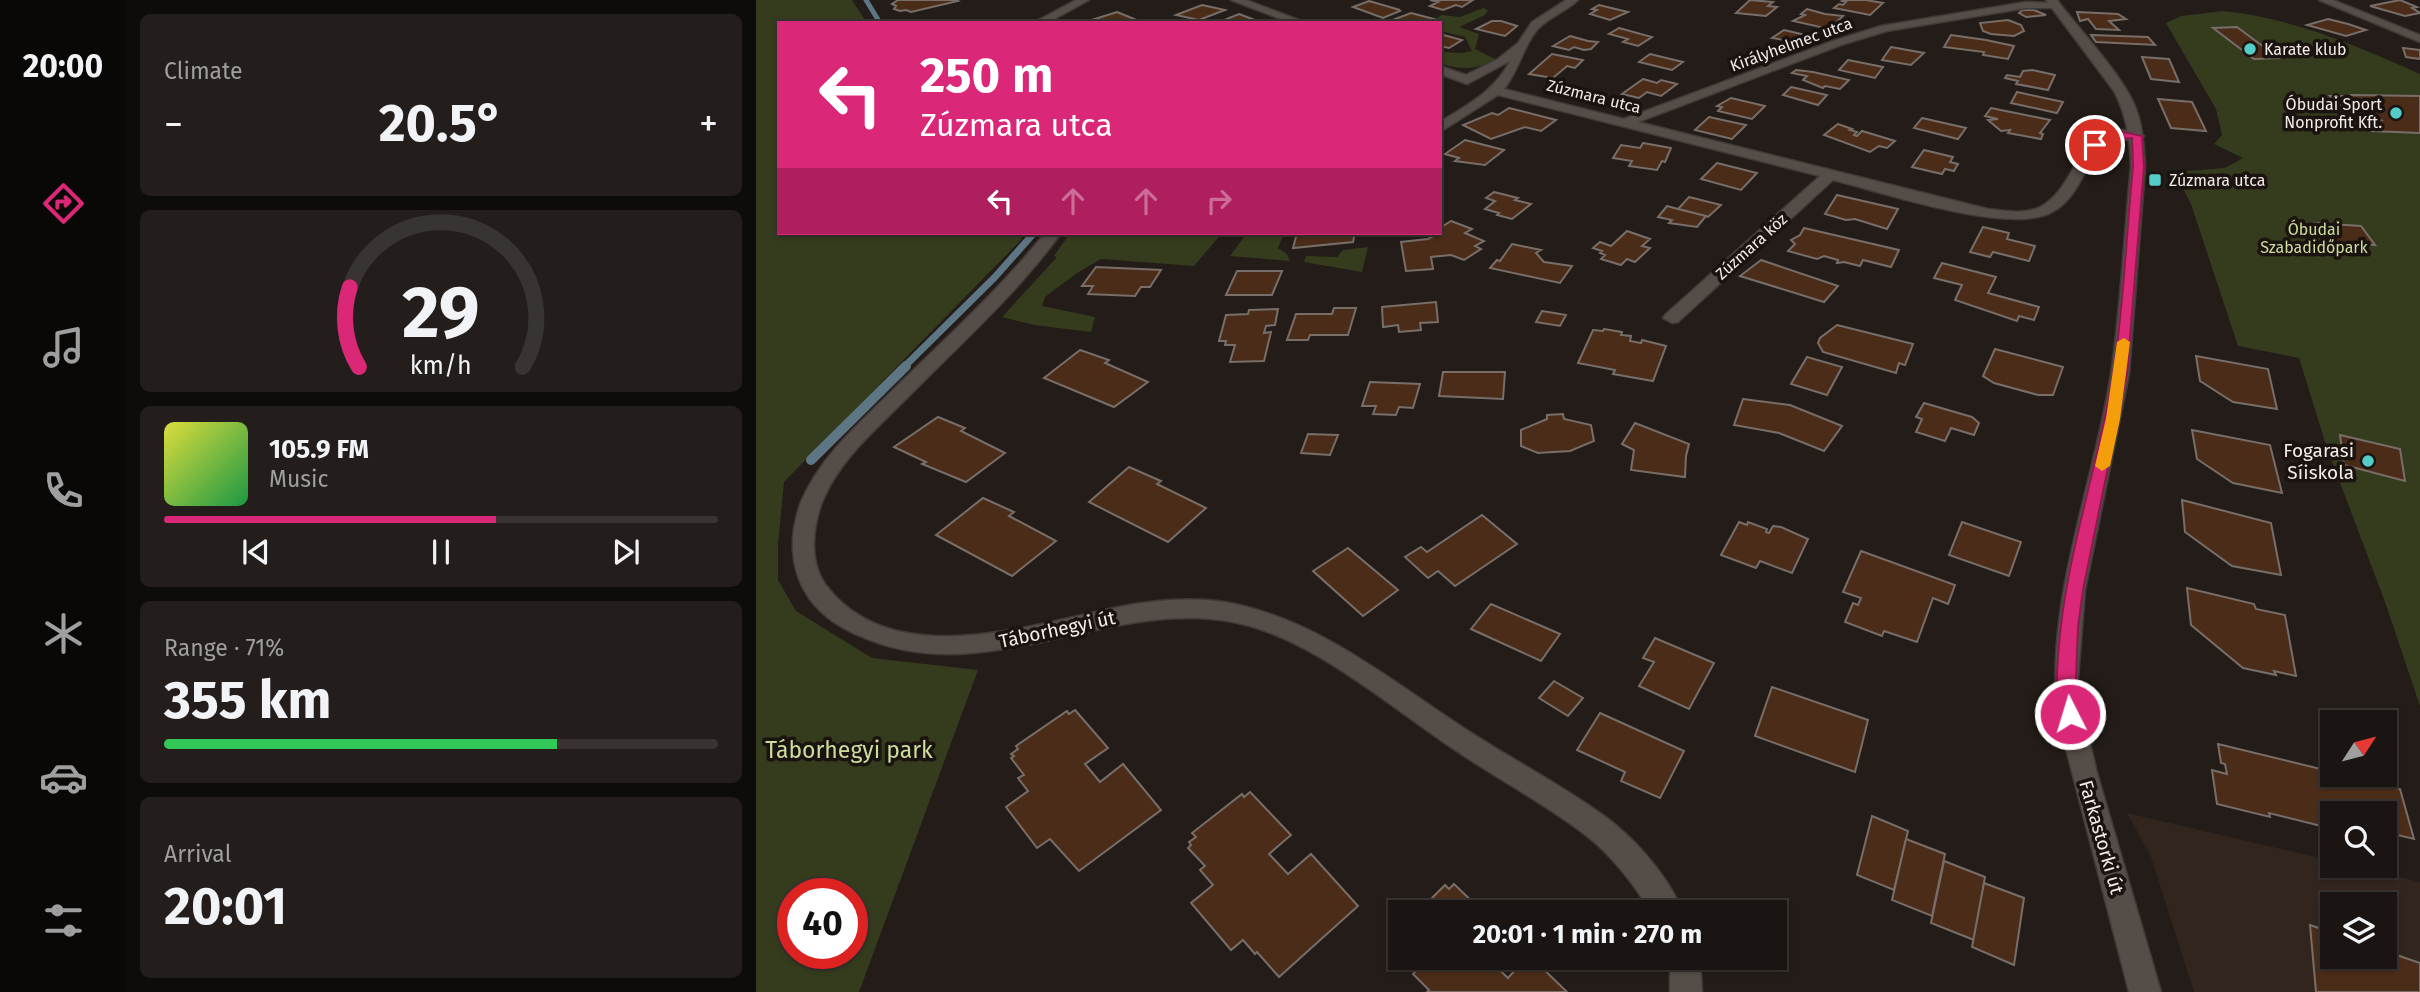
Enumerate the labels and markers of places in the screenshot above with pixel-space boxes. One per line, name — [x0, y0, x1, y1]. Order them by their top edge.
place label: Karate klub — [2264, 40, 2347, 59]
marker: Karate klub — [2242, 41, 2258, 57]
place label: Óbudai Sport Nonprofit Kft. — [2284, 94, 2382, 132]
marker: Óbudai Sport Nonprofit Kft. — [2388, 105, 2404, 121]
pin — [2065, 115, 2125, 175]
place label: Zúzmara utca — [2169, 171, 2265, 190]
marker: Zúzmara utca — [2147, 172, 2163, 188]
place label: Fogarasi Síiskola — [2283, 439, 2354, 484]
marker: Fogarasi Síiskola — [2360, 453, 2376, 469]

